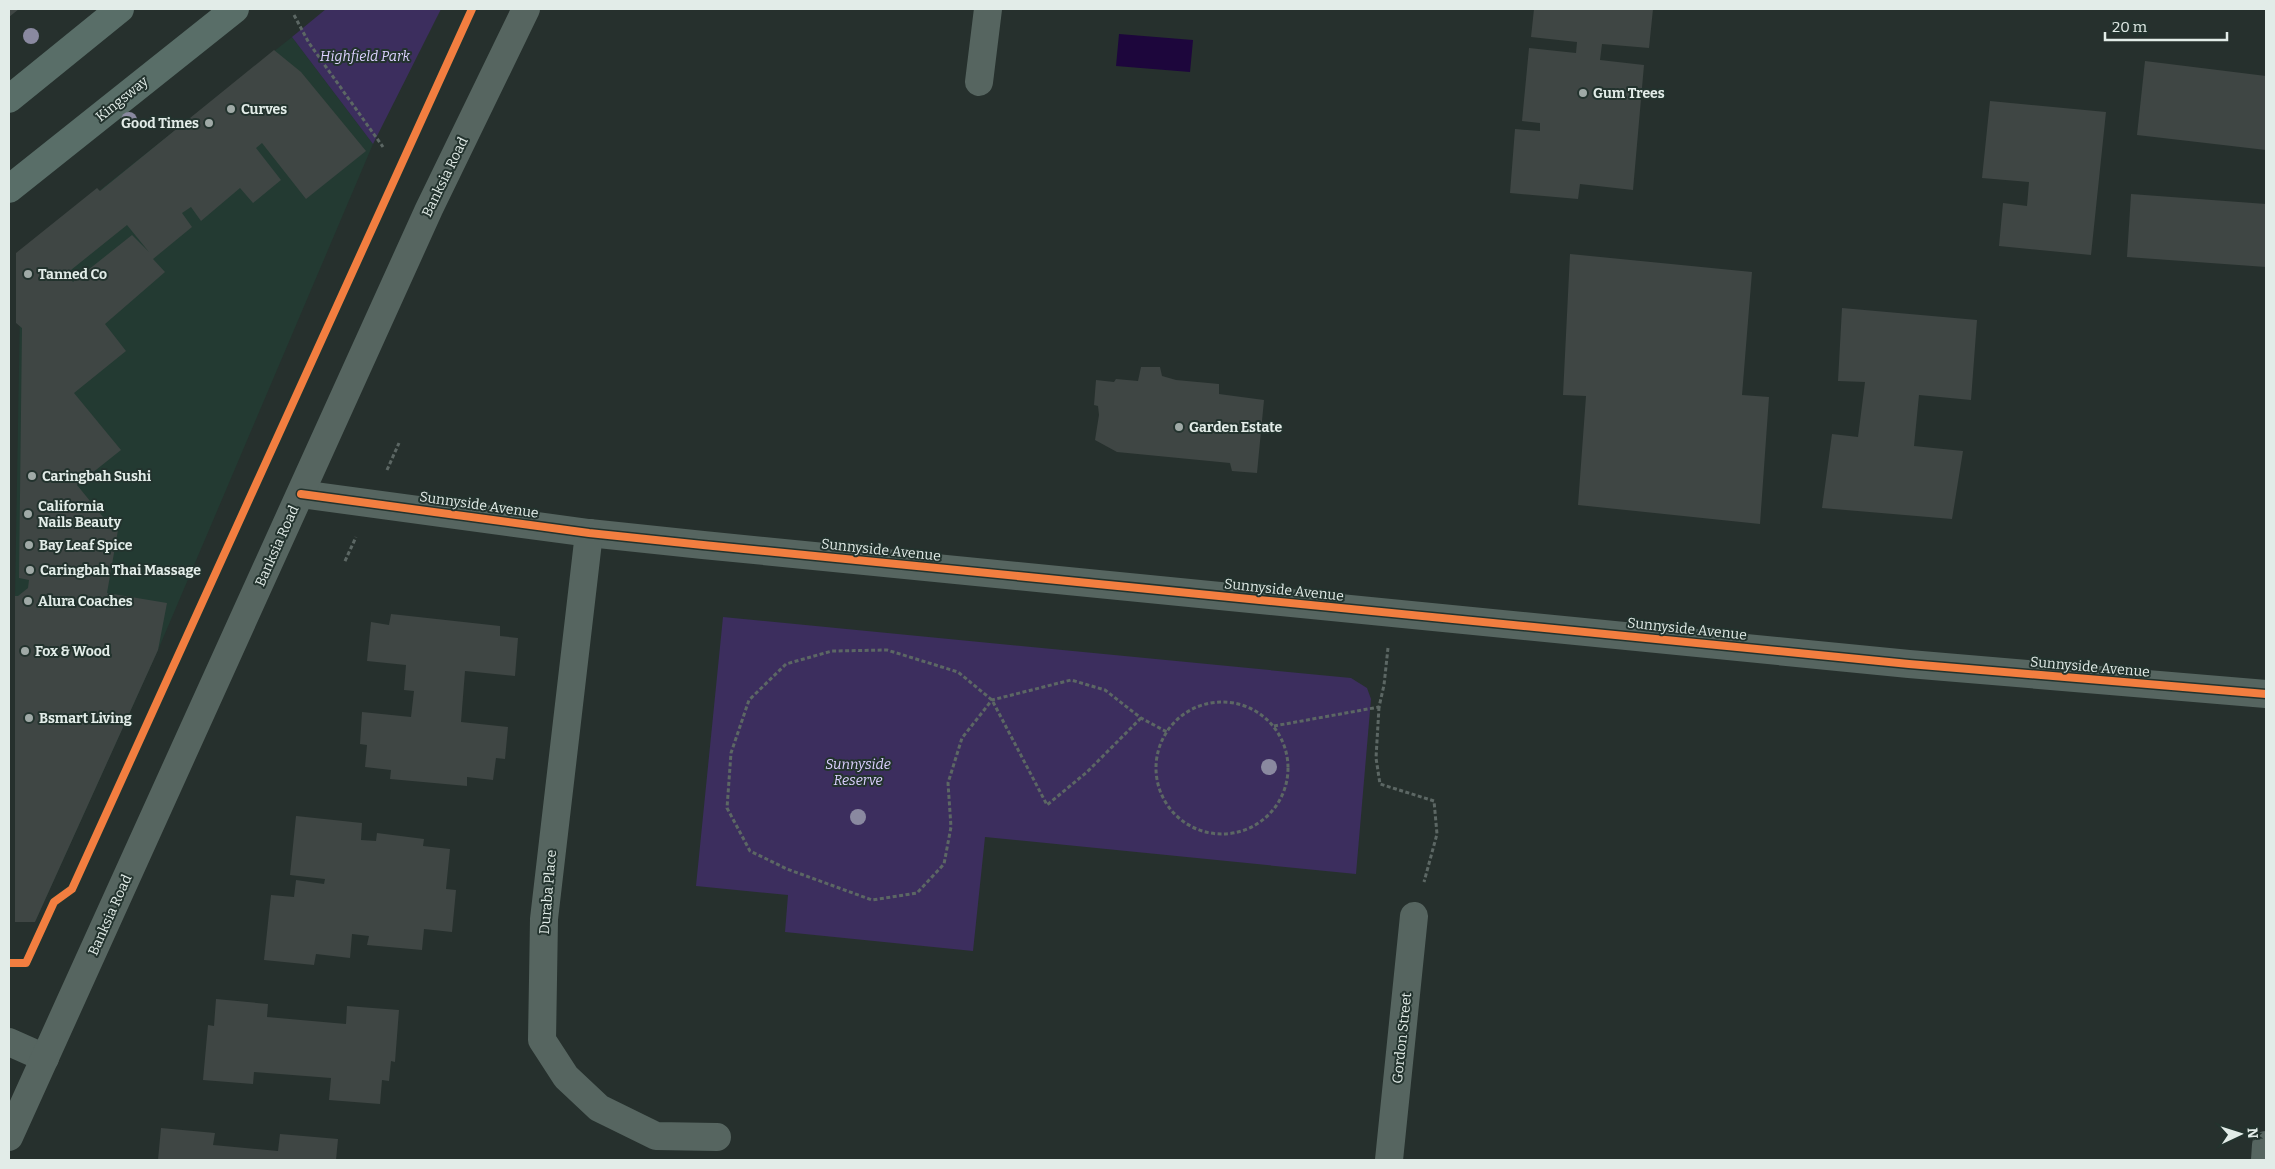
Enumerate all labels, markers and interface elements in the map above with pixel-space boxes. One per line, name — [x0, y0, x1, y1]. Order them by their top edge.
scale bar — [2105, 10, 2228, 42]
text: 20 m — [2112, 18, 2148, 36]
park label: Highfield Park — [320, 48, 411, 65]
street label: Kingsway — [92, 72, 152, 125]
place label: Gum Trees — [1593, 85, 1665, 102]
marker: Gum Trees — [1577, 87, 1589, 99]
place label: Curves — [241, 101, 287, 118]
marker: Curves — [225, 103, 237, 115]
place label: Good Times — [121, 115, 199, 132]
marker: Good Times — [203, 117, 215, 129]
street label: Banksia Road — [418, 134, 472, 220]
place label: Tanned Co — [38, 266, 107, 283]
marker: Tanned Co — [22, 268, 34, 280]
place label: Garden Estate — [1189, 419, 1283, 436]
marker: Garden Estate — [1173, 421, 1185, 433]
place label: Caringbah Sushi — [42, 468, 152, 485]
marker: Caringbah Sushi — [26, 470, 38, 482]
street label: Sunnyside Avenue — [418, 488, 540, 522]
place label: California Nails Beauty — [38, 498, 122, 531]
street label: Banksia Road — [252, 503, 302, 589]
marker: California Nails Beauty — [22, 508, 34, 520]
street label: Sunnyside Avenue — [820, 535, 942, 565]
place label: Bay Leaf Spice — [39, 537, 133, 554]
marker: Bay Leaf Spice — [23, 539, 35, 551]
place label: Caringbah Thai Massage — [40, 562, 201, 579]
marker: Caringbah Thai Massage — [24, 564, 36, 576]
street label: Sunnyside Avenue — [1223, 575, 1345, 605]
place label: Alura Coaches — [38, 593, 133, 610]
marker: Alura Coaches — [22, 595, 34, 607]
street label: Sunnyside Avenue — [1626, 614, 1748, 644]
place label: Fox & Wood — [35, 643, 111, 660]
marker: Fox & Wood — [19, 645, 31, 657]
street label: Sunnyside Avenue — [2029, 653, 2151, 681]
place label: Bsmart Living — [39, 710, 132, 727]
marker: Bsmart Living — [23, 712, 35, 724]
park label: Sunnyside Reserve — [825, 756, 891, 789]
street label: Duraba Place — [536, 849, 560, 935]
street label: Banksia Road — [85, 872, 135, 958]
street label: Gordon Street — [1389, 991, 1415, 1085]
north arrow — [2215, 1109, 2265, 1159]
text: N — [2244, 1127, 2261, 1139]

